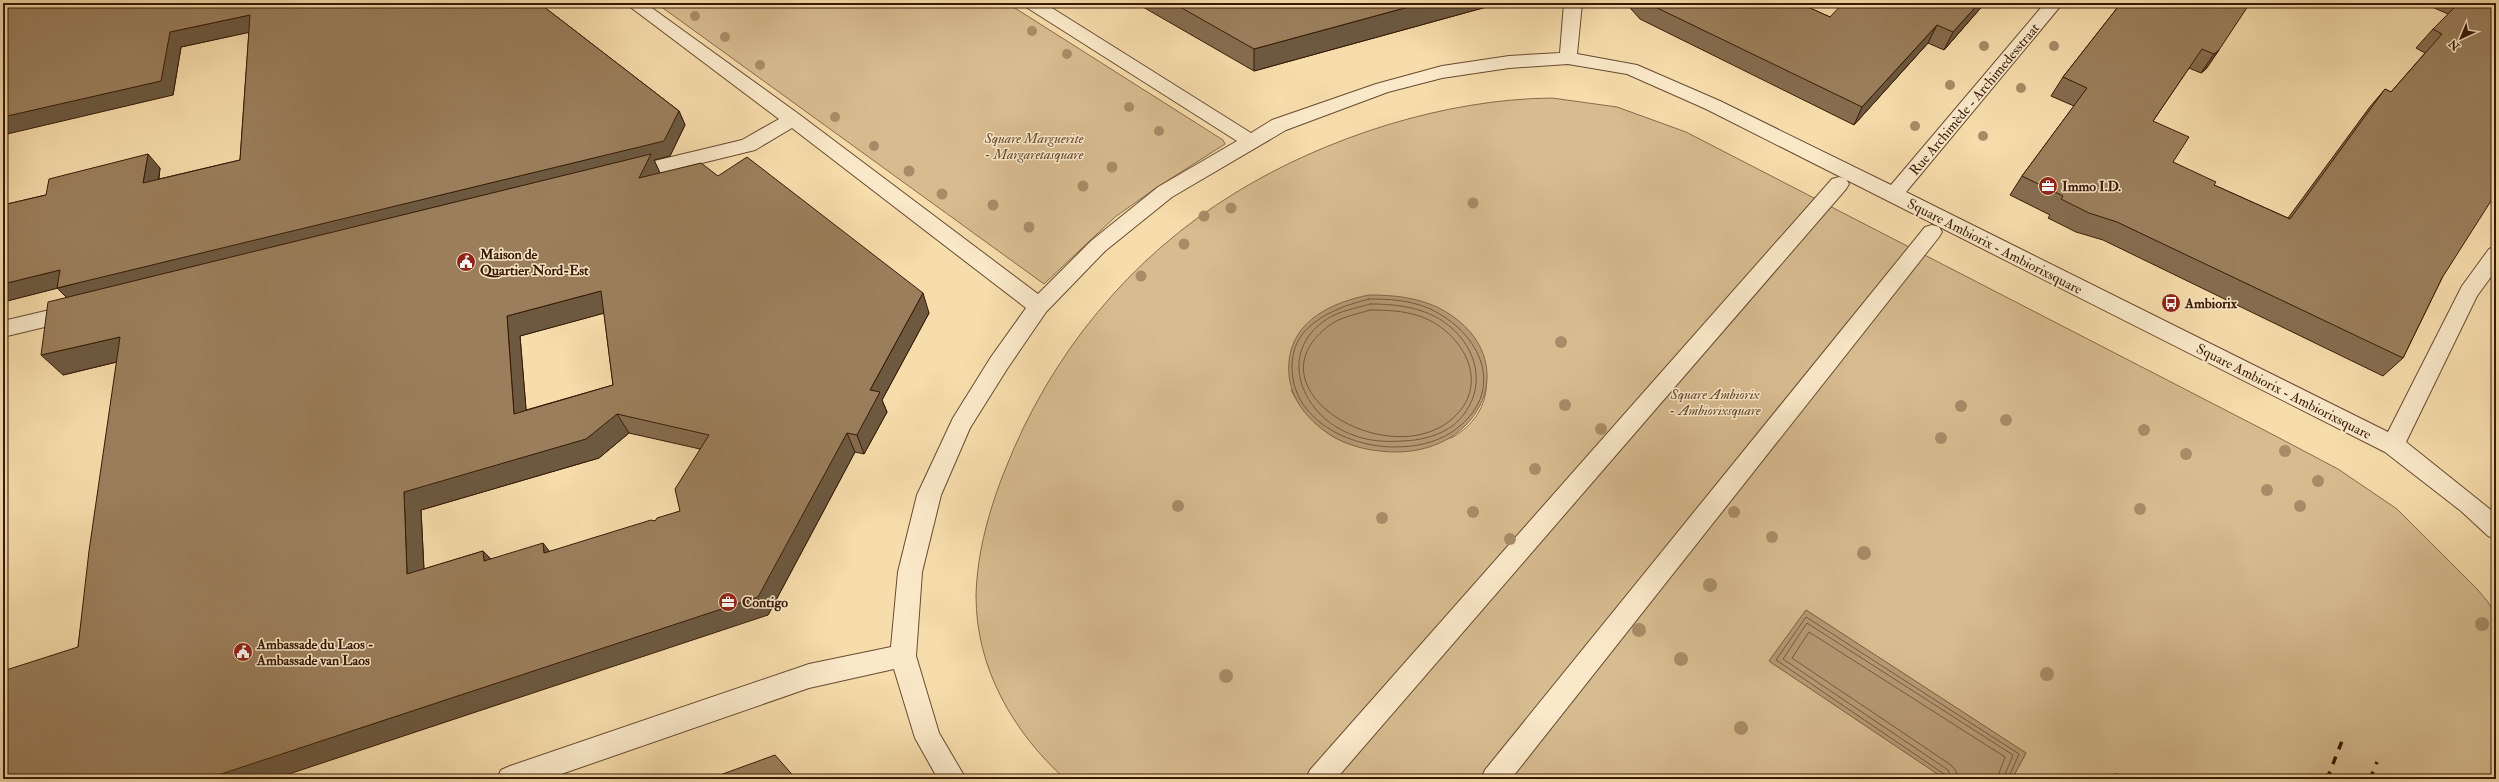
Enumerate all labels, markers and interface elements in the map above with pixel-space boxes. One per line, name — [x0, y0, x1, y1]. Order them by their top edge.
north arrow — [2441, 18, 2481, 58]
street label: Rue Archimède - Archimedesstraat — [1906, 19, 2043, 179]
text: N — [2446, 36, 2463, 54]
park label: Square Marguerite - Margaretasquare — [984, 130, 1084, 163]
office icon: Immo I.D. — [2037, 175, 2059, 197]
place label: Immo I.D. — [2062, 178, 2121, 195]
street label: Square Ambiorix - Ambiorixsquare — [1904, 195, 2085, 298]
place label: Maison de Quartier Nord-Est — [479, 246, 589, 279]
public building icon: Maison de Quartier Nord-Est — [455, 251, 477, 273]
bus stop icon: Ambiorix — [2160, 292, 2182, 314]
place label: Ambiorix — [2184, 295, 2238, 312]
street label: Square Ambiorix - Ambiorixsquare — [2193, 340, 2374, 443]
park label: Square Ambiorix - Ambiorixsquare — [1669, 386, 1761, 419]
office icon: Contigo — [717, 591, 739, 613]
place label: Contigo — [742, 594, 788, 612]
place label: Ambassade du Laos - Ambassade van Laos — [256, 636, 374, 669]
public building icon: Ambassade du Laos - Ambassade van Laos — [232, 641, 254, 663]

